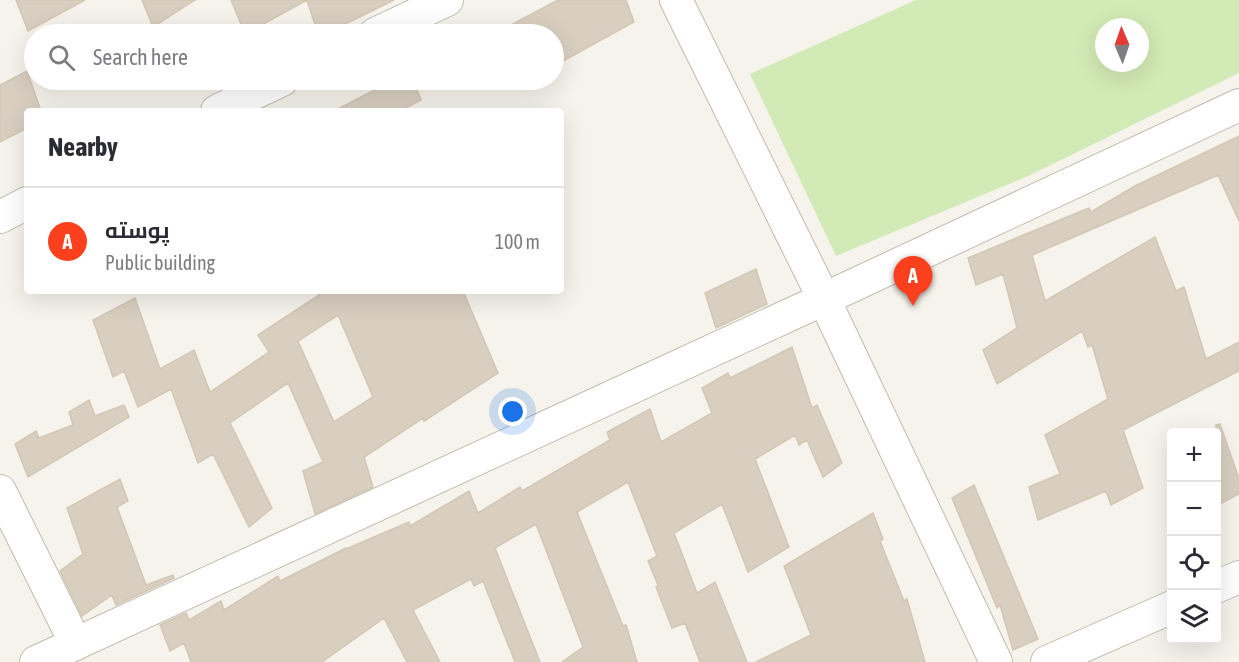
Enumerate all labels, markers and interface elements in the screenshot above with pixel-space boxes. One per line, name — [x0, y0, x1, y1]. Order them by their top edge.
north arrow — [1095, 18, 1149, 72]
search box — [24, 24, 564, 90]
icon: search — [45, 41, 78, 74]
text: Search here — [93, 44, 188, 70]
text: Nearby — [48, 132, 118, 162]
text: پوسته — [105, 217, 169, 243]
text: A — [63, 230, 72, 253]
text: 100 m — [495, 230, 540, 253]
text: Public building — [105, 251, 215, 274]
pin: A — [894, 256, 932, 306]
your location — [498, 397, 527, 426]
map controls — [1167, 428, 1221, 644]
button: + — [1167, 428, 1221, 482]
button: − — [1167, 482, 1221, 536]
button: locate — [1167, 536, 1221, 590]
button: layers — [1167, 590, 1221, 644]

